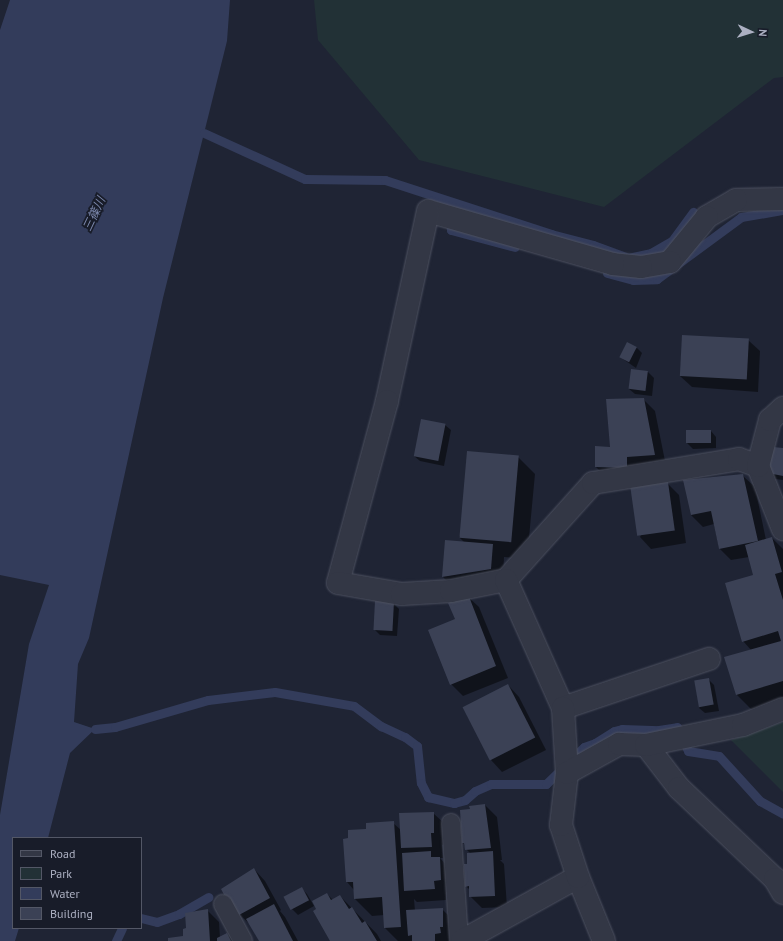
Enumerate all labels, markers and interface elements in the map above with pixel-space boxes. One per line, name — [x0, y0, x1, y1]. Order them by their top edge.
north arrow — [731, 12, 771, 52]
text: N — [756, 29, 770, 37]
water label: 三篠川 — [80, 195, 108, 233]
legend — [12, 837, 142, 929]
text: Road — [50, 846, 75, 861]
text: Park — [50, 866, 72, 881]
text: Water — [50, 886, 80, 901]
text: Building — [50, 906, 93, 921]

